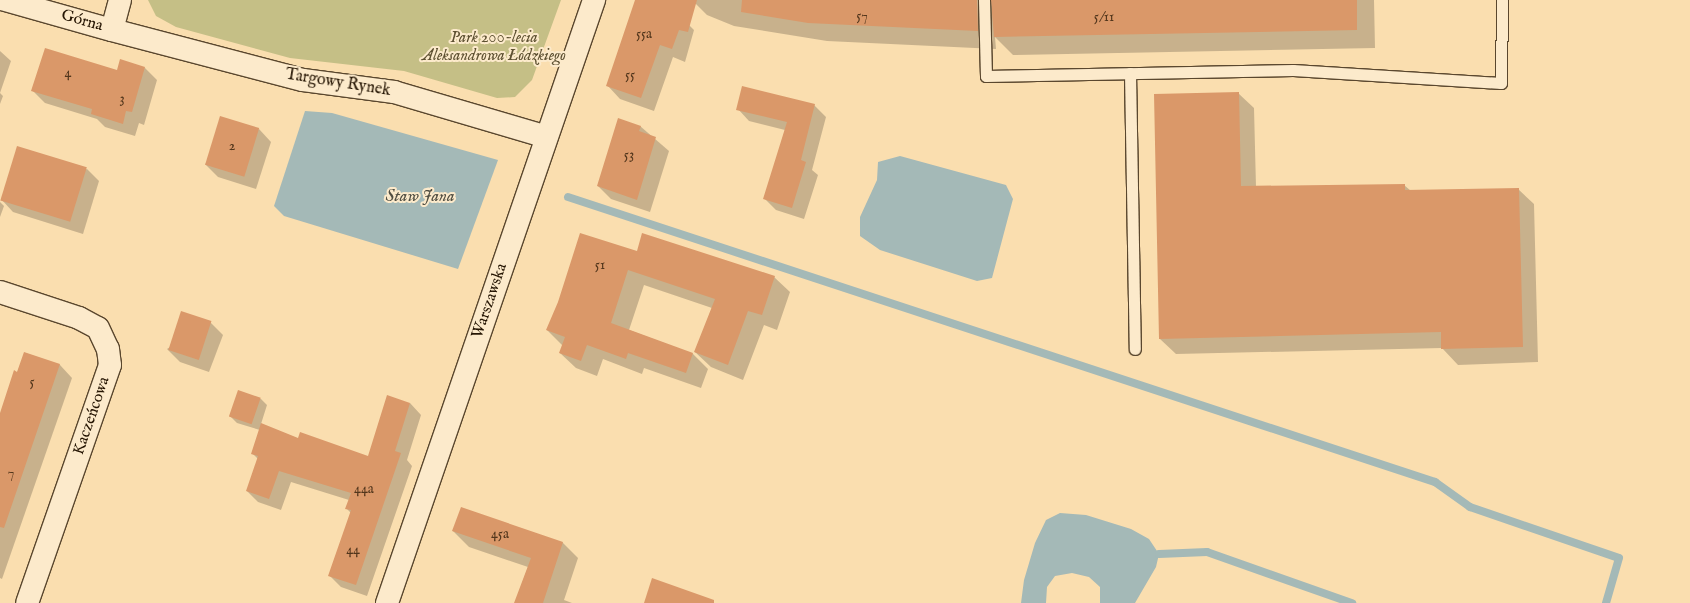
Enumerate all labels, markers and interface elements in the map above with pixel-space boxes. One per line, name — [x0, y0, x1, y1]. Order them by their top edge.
street label: Górna — [59, 6, 105, 36]
house number: 57 — [856, 8, 868, 24]
house number: 5/11 — [1094, 9, 1114, 25]
house number: 55a — [636, 26, 652, 42]
park label: Park 200-lecia Aleksandrowa Łódzkiego — [422, 28, 566, 66]
house number: 4 — [65, 65, 71, 81]
street label: Targowy Rynek — [284, 65, 392, 101]
house number: 55 — [625, 67, 635, 83]
house number: 3 — [119, 91, 125, 107]
house number: 2 — [229, 138, 235, 154]
house number: 53 — [624, 147, 634, 163]
water label: Staw Jana — [386, 187, 454, 207]
house number: 51 — [595, 257, 605, 273]
street label: Warszawska — [468, 261, 512, 341]
house number: 5 — [29, 374, 35, 390]
street label: Kaczeńcowa — [70, 374, 114, 458]
house number: 7 — [8, 465, 14, 481]
house number: 44a — [354, 481, 374, 497]
house number: 45a — [491, 526, 509, 542]
house number: 44 — [346, 542, 360, 558]

